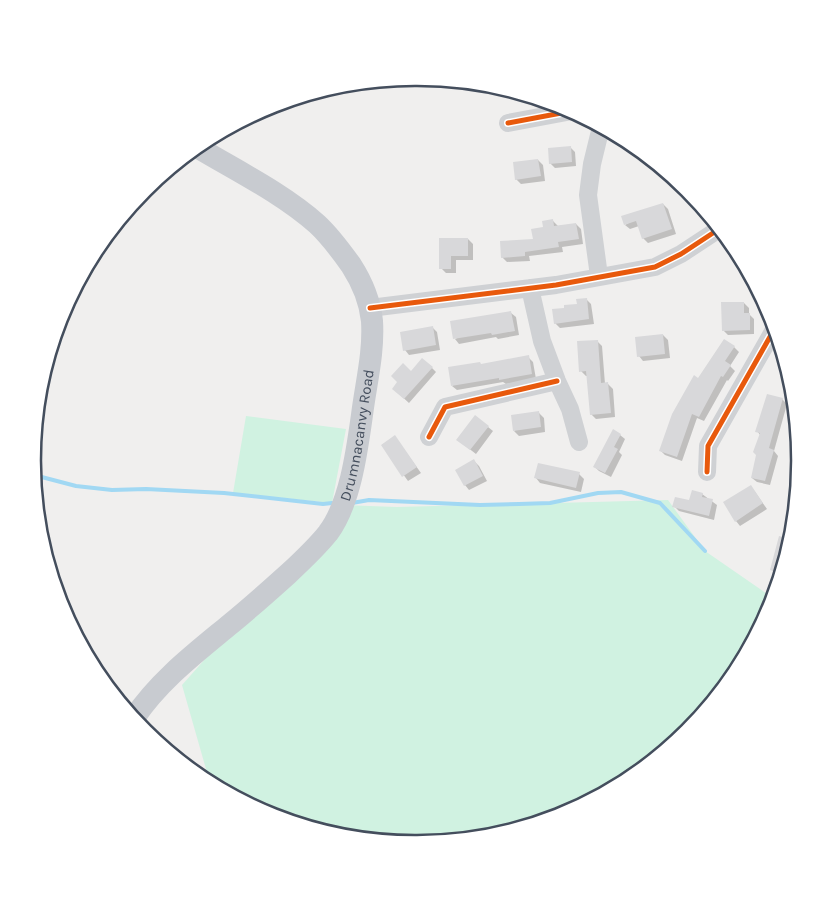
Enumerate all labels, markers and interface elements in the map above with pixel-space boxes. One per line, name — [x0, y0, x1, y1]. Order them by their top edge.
street label: Drumnacanvy Road — [336, 368, 378, 503]

